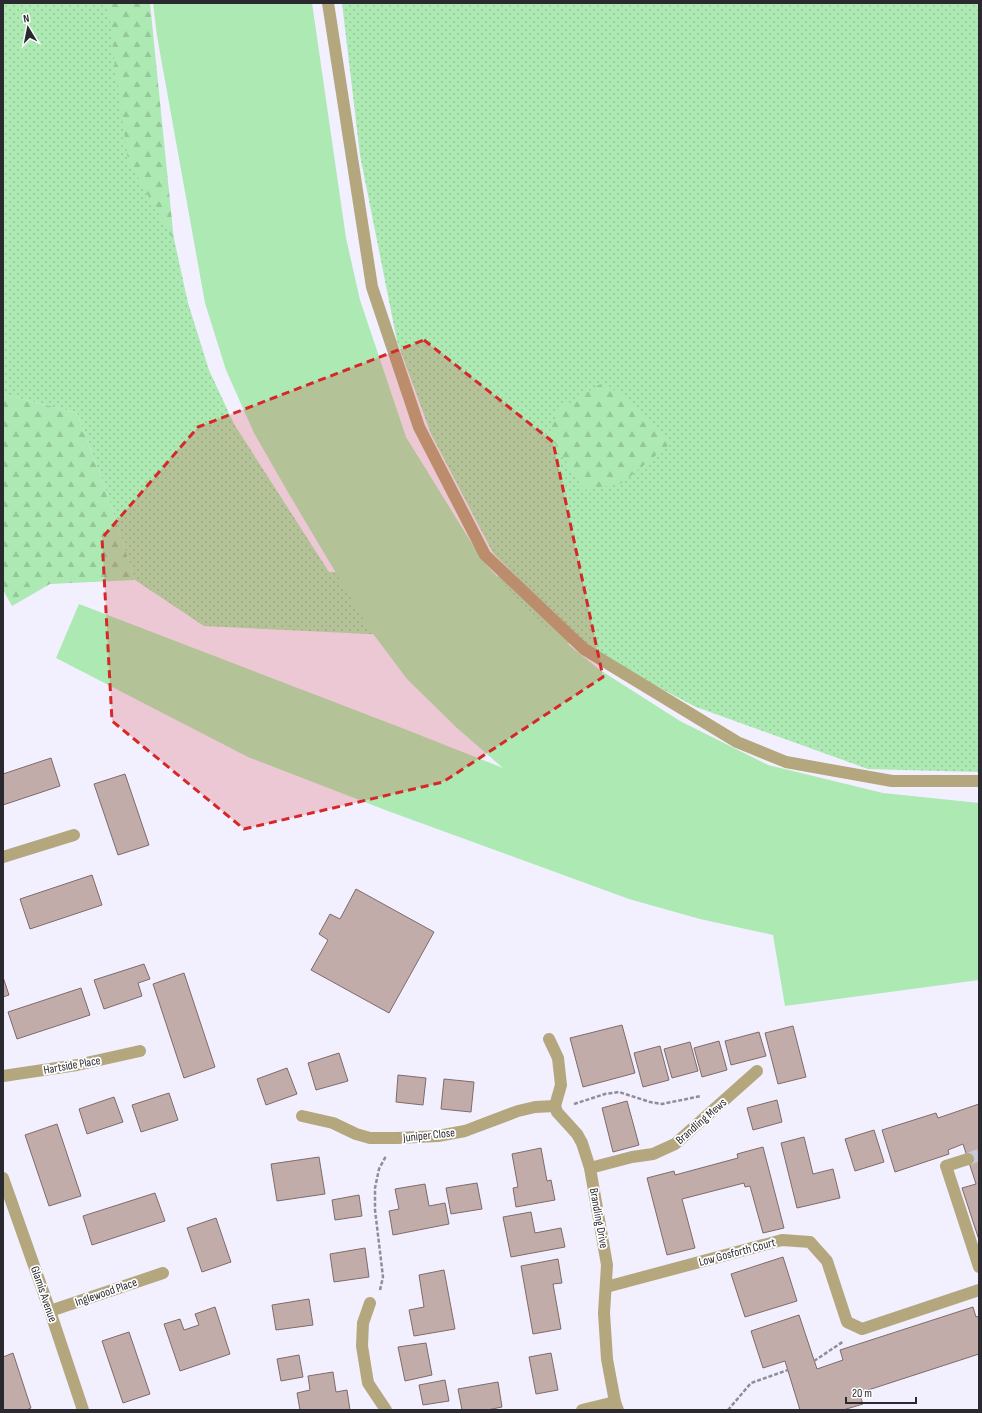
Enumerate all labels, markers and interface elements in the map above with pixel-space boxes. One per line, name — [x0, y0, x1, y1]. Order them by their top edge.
north arrow — [8, 8, 48, 48]
text: N — [22, 12, 30, 26]
street label: Hartside Place — [42, 1053, 102, 1078]
street label: Brandling Mews — [673, 1095, 730, 1148]
street label: Juniper Close — [401, 1125, 456, 1146]
street label: Brandling Drive — [586, 1187, 611, 1250]
street label: Low Gosforth Court — [697, 1235, 777, 1270]
street label: Glamis Avenue — [27, 1264, 60, 1324]
street label: Inglewood Place — [73, 1275, 139, 1310]
scale bar — [846, 1379, 916, 1405]
text: 20 m — [852, 1386, 872, 1401]

